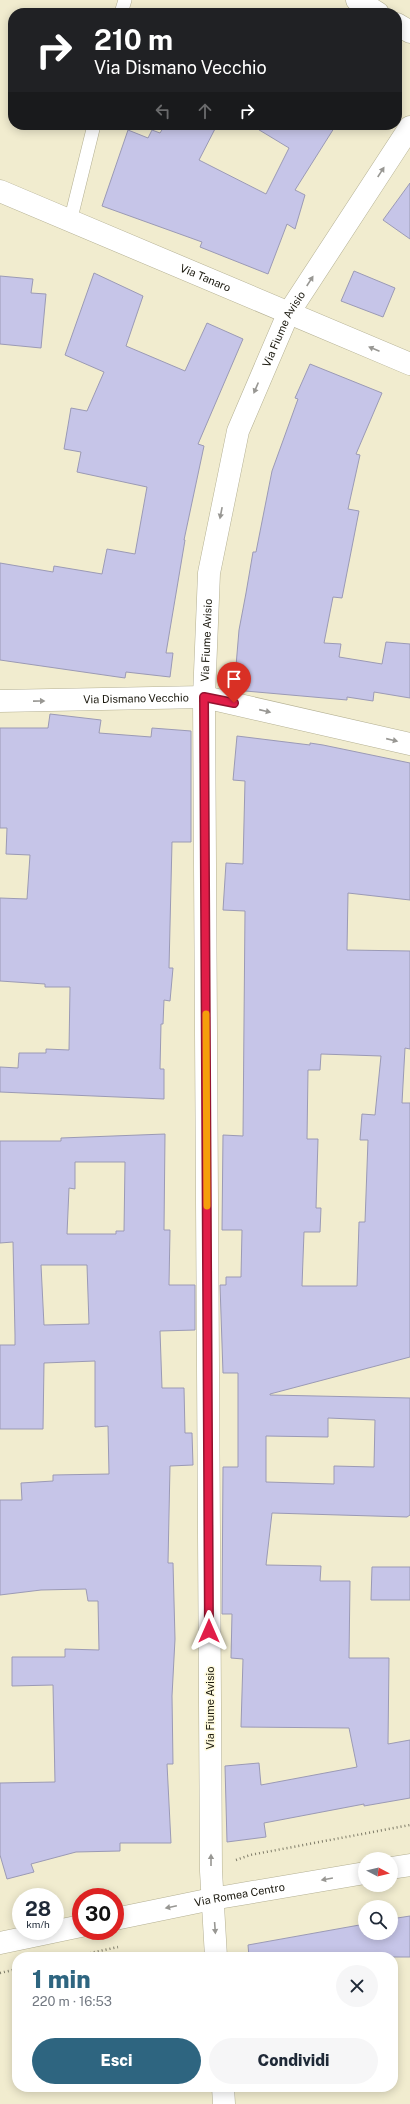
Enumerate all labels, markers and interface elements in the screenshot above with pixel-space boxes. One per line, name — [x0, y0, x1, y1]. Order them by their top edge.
text: 210 m — [94, 23, 173, 56]
icon: right — [28, 24, 80, 76]
text: Via Dismano Vecchio — [94, 57, 267, 78]
icon: left — [152, 100, 174, 122]
icon: ahead — [194, 100, 216, 122]
icon: right — [236, 100, 258, 122]
one-way arrow — [377, 167, 385, 177]
street label: Via Tanaro — [178, 262, 233, 294]
one-way arrow — [306, 275, 313, 287]
street label: Via Fiume Avisio — [260, 289, 307, 369]
one-way arrow — [368, 346, 380, 353]
one-way arrow — [253, 383, 259, 394]
one-way arrow — [218, 506, 224, 519]
street label: Via Fiume Avisio — [199, 598, 214, 682]
pin — [217, 662, 251, 703]
icon: arrive — [223, 668, 245, 690]
street label: Via Dismano Vecchio — [83, 691, 189, 705]
one-way arrow — [33, 697, 45, 704]
one-way arrow — [259, 708, 272, 714]
one-way arrow — [386, 737, 398, 743]
position arrow — [188, 1610, 230, 1652]
street label: Via Fiume Avisio — [204, 1667, 216, 1749]
north arrow — [358, 1852, 398, 1892]
map controls — [358, 1852, 398, 1940]
one-way arrow — [208, 1853, 214, 1866]
one-way arrow — [320, 1876, 333, 1882]
street label: Via Romea Centro — [193, 1881, 286, 1908]
speed limit sign: 30 — [72, 1888, 124, 1940]
text: 28 — [25, 1897, 51, 1921]
button: search — [358, 1900, 398, 1940]
one-way arrow — [165, 1905, 177, 1911]
text: km/h — [26, 1918, 50, 1930]
one-way arrow — [211, 1922, 218, 1934]
text: 1 min — [32, 1965, 91, 1993]
button: close — [336, 1965, 378, 2007]
text: 220 m · 16:53 — [32, 1994, 112, 2009]
button: Esci — [32, 2038, 201, 2084]
button: Condividi — [209, 2038, 378, 2084]

